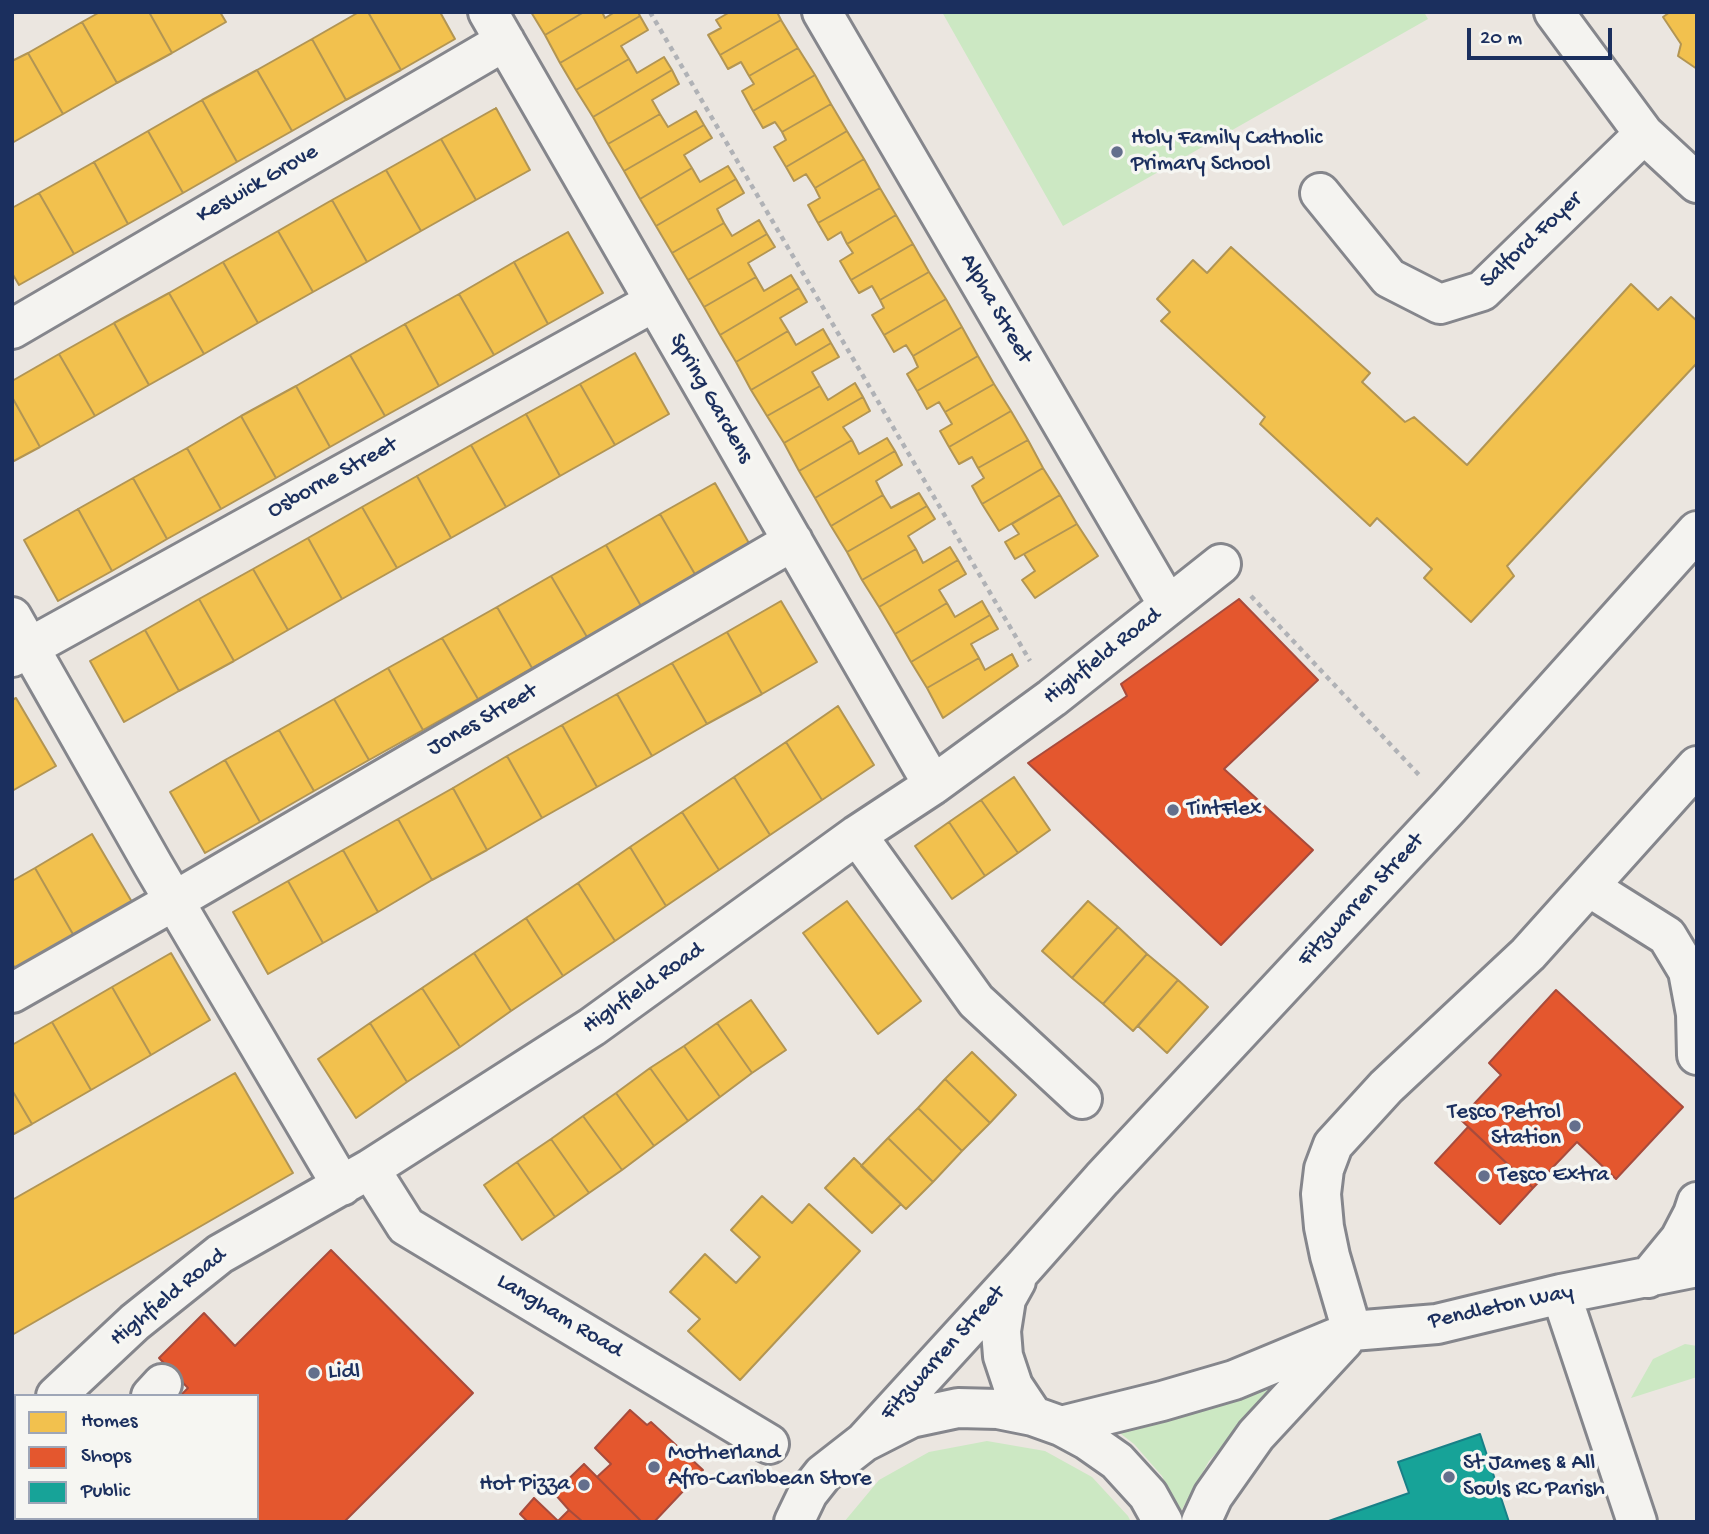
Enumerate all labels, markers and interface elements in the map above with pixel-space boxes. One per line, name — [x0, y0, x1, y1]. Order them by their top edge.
scale bar — [1471, 14, 1616, 58]
text: 20 m — [1480, 27, 1522, 52]
place label: Holy Family Catholic Primary School — [1131, 125, 1322, 179]
street label: Keswick Grove — [192, 139, 324, 231]
marker: Holy Family Catholic Primary School — [1109, 144, 1125, 160]
street label: Salford Foyer — [1475, 187, 1589, 295]
street label: Alpha Street — [953, 249, 1037, 369]
street label: Spring Gardens — [662, 329, 758, 469]
street label: Osborne Street — [263, 432, 403, 526]
street label: Highfield Road — [1039, 603, 1167, 711]
street label: Jones Street — [423, 679, 543, 763]
place label: TintFlex — [1187, 796, 1262, 824]
marker: TintFlex — [1165, 802, 1181, 818]
street label: Fitzwarren Street — [1293, 828, 1431, 974]
street label: Highfield Road — [578, 937, 710, 1041]
place label: Tesco Petrol Station — [1448, 1099, 1561, 1153]
marker: Tesco Petrol Station — [1567, 1118, 1583, 1134]
place label: Tesco Extra — [1498, 1162, 1609, 1190]
marker: Tesco Extra — [1476, 1168, 1492, 1184]
street label: Highfield Road — [105, 1243, 233, 1353]
street label: Langham Road — [491, 1269, 627, 1365]
street label: Pendleton Way — [1426, 1279, 1576, 1337]
street label: Fitzwarren Street — [876, 1281, 1012, 1427]
place label: Lidl — [328, 1359, 360, 1387]
marker: Lidl — [306, 1365, 322, 1381]
legend — [14, 1394, 259, 1520]
text: Homes — [81, 1410, 137, 1435]
place label: Motherland Afro-Caribbean Store — [668, 1440, 872, 1494]
text: Shops — [81, 1445, 131, 1470]
place label: St James & All Souls RC Parish — [1463, 1450, 1605, 1504]
marker: Motherland Afro-Caribbean Store — [646, 1459, 662, 1475]
marker: St James & All Souls RC Parish — [1441, 1469, 1457, 1485]
place label: Hot Pizza — [479, 1471, 570, 1499]
marker: Hot Pizza — [576, 1477, 592, 1493]
text: Public — [81, 1480, 130, 1505]

